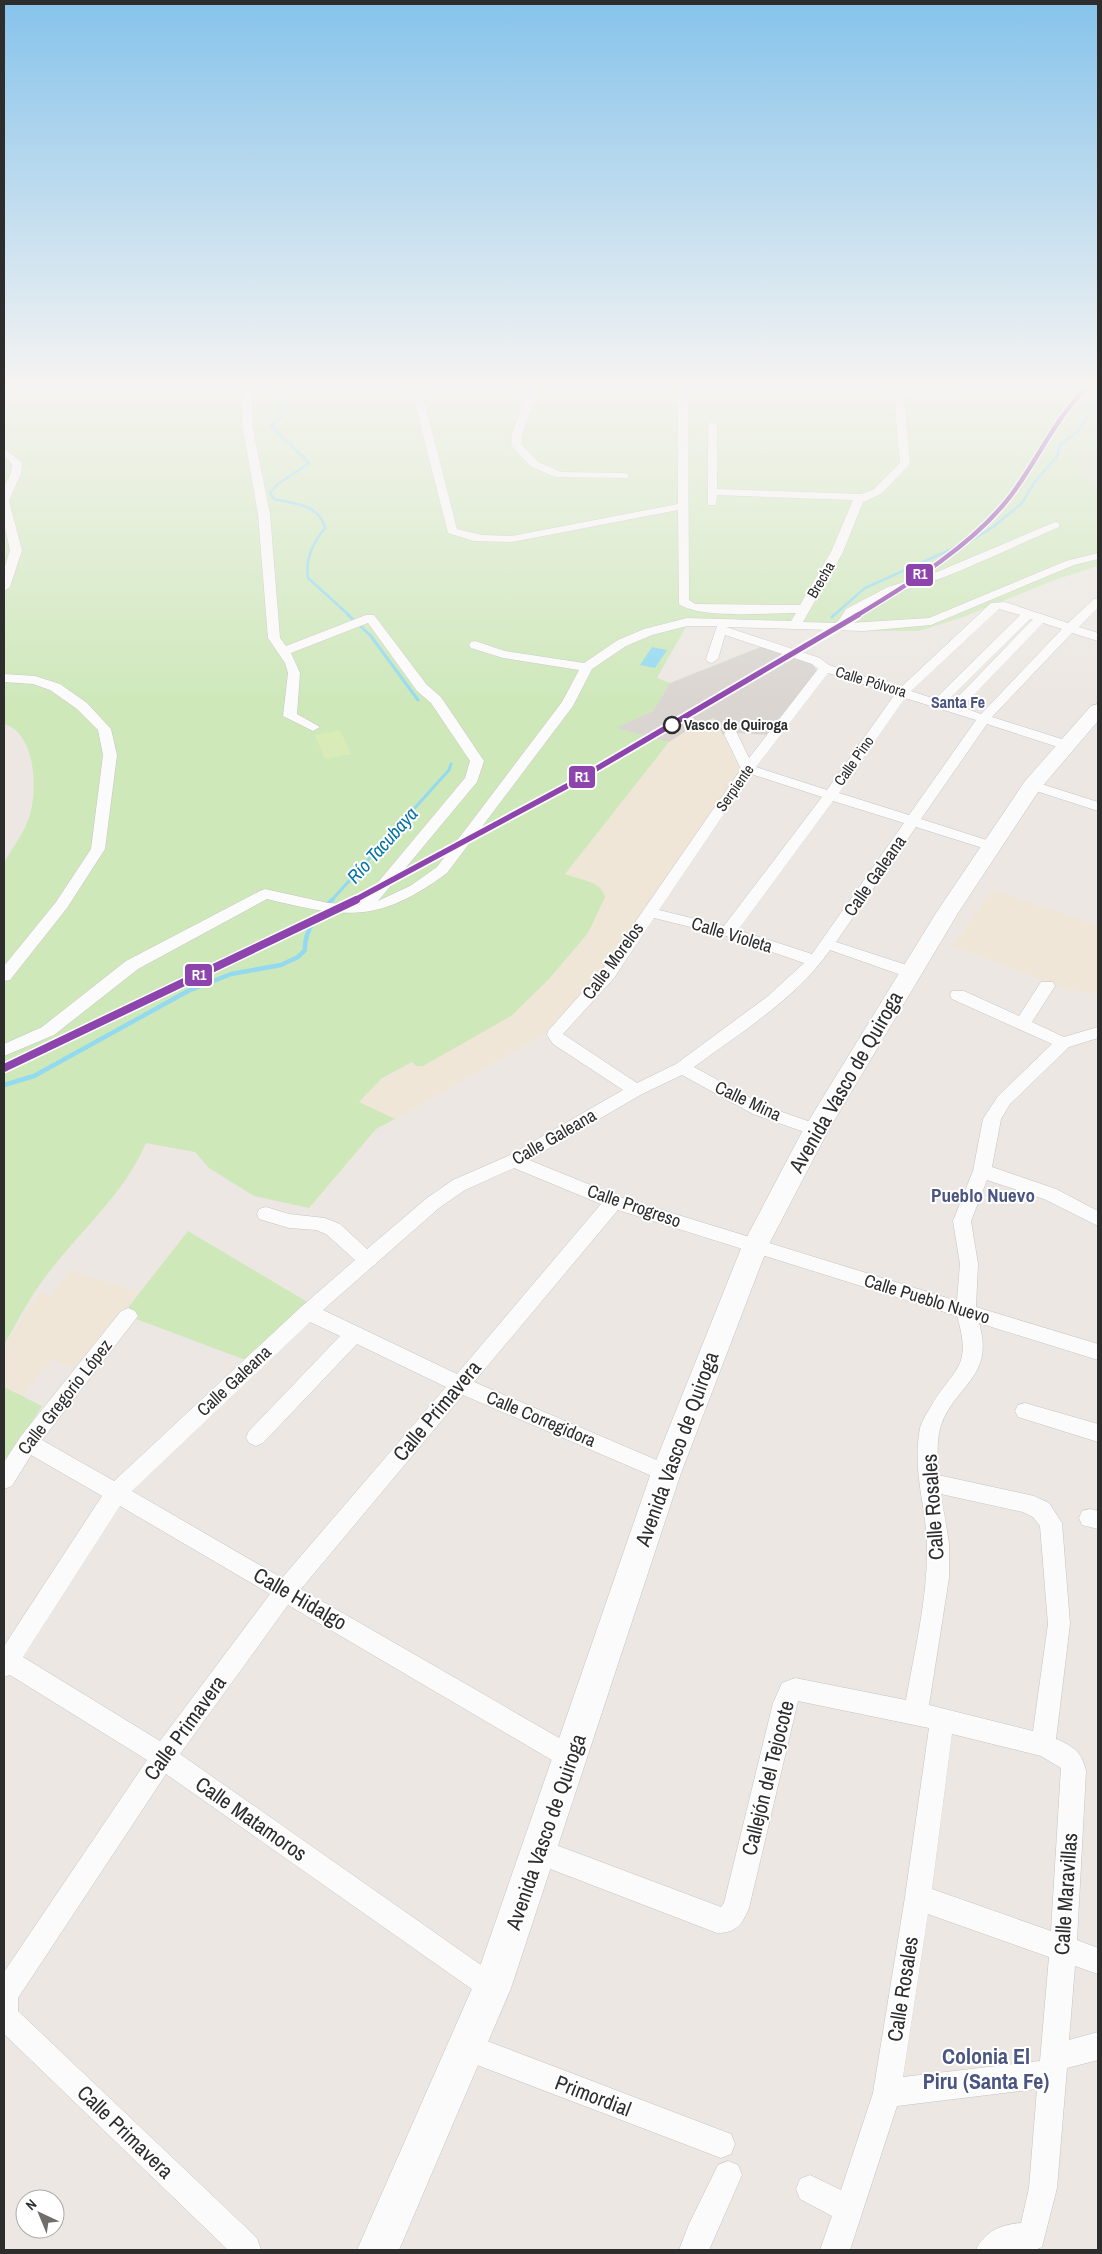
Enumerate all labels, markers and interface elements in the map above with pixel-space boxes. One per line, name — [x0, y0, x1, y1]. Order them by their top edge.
street label: Brecha — [802, 557, 839, 602]
line badge: R1 — [905, 563, 934, 587]
text: R1 — [913, 565, 928, 583]
street label: Calle Pólvora — [833, 661, 909, 702]
district label: Santa Fe — [931, 691, 985, 713]
place label: Vasco de Quiroga — [684, 714, 788, 735]
marker: Vasco de Quiroga — [663, 716, 681, 734]
street label: Calle Pino — [829, 731, 879, 790]
street label: Serpiente — [711, 760, 759, 816]
line badge: R1 — [568, 765, 596, 789]
text: R1 — [575, 768, 590, 786]
water label: Río Tacubaya — [341, 801, 424, 889]
street label: Calle Galeana — [838, 830, 912, 921]
street label: Calle Violeta — [689, 910, 776, 959]
street label: Calle Morelos — [576, 917, 649, 1005]
line badge: R1 — [184, 963, 213, 987]
text: R1 — [192, 966, 207, 984]
street label: Avenida Vasco de Quiroga — [781, 985, 910, 1179]
street label: Calle Mina — [711, 1074, 785, 1127]
street label: Calle Galeana — [507, 1102, 601, 1171]
street label: Calle Progreso — [584, 1178, 684, 1233]
district label: Pueblo Nuevo — [931, 1182, 1035, 1208]
street label: Calle Pueblo Nuevo — [861, 1267, 993, 1330]
street label: Calle Gregorio López — [12, 1334, 118, 1460]
street label: Calle Galeana — [191, 1340, 276, 1422]
street label: Avenida Vasco de Quiroga — [627, 1347, 725, 1551]
street label: Calle Primavera — [386, 1354, 488, 1467]
street label: Calle Corregidora — [483, 1384, 600, 1453]
street label: Calle Rosales — [914, 1453, 951, 1561]
street label: Calle Hidalgo — [248, 1560, 352, 1637]
street label: Calle Primavera — [137, 1669, 233, 1786]
street label: Callejón del Tejocote — [734, 1697, 801, 1858]
street label: Avenida Vasco de Quiroga — [498, 1730, 593, 1935]
street label: Calle Matamoros — [190, 1769, 313, 1868]
street label: Calle Maravillas — [1047, 1832, 1084, 1956]
street label: Calle Rosales — [880, 1934, 925, 2044]
district label: Colonia El Piru (Santa Fe) — [923, 2041, 1049, 2096]
street label: Primordial — [551, 2068, 635, 2123]
street label: Calle Primavera — [71, 2078, 180, 2185]
north arrow — [15, 2189, 65, 2239]
text: N — [22, 2195, 40, 2214]

